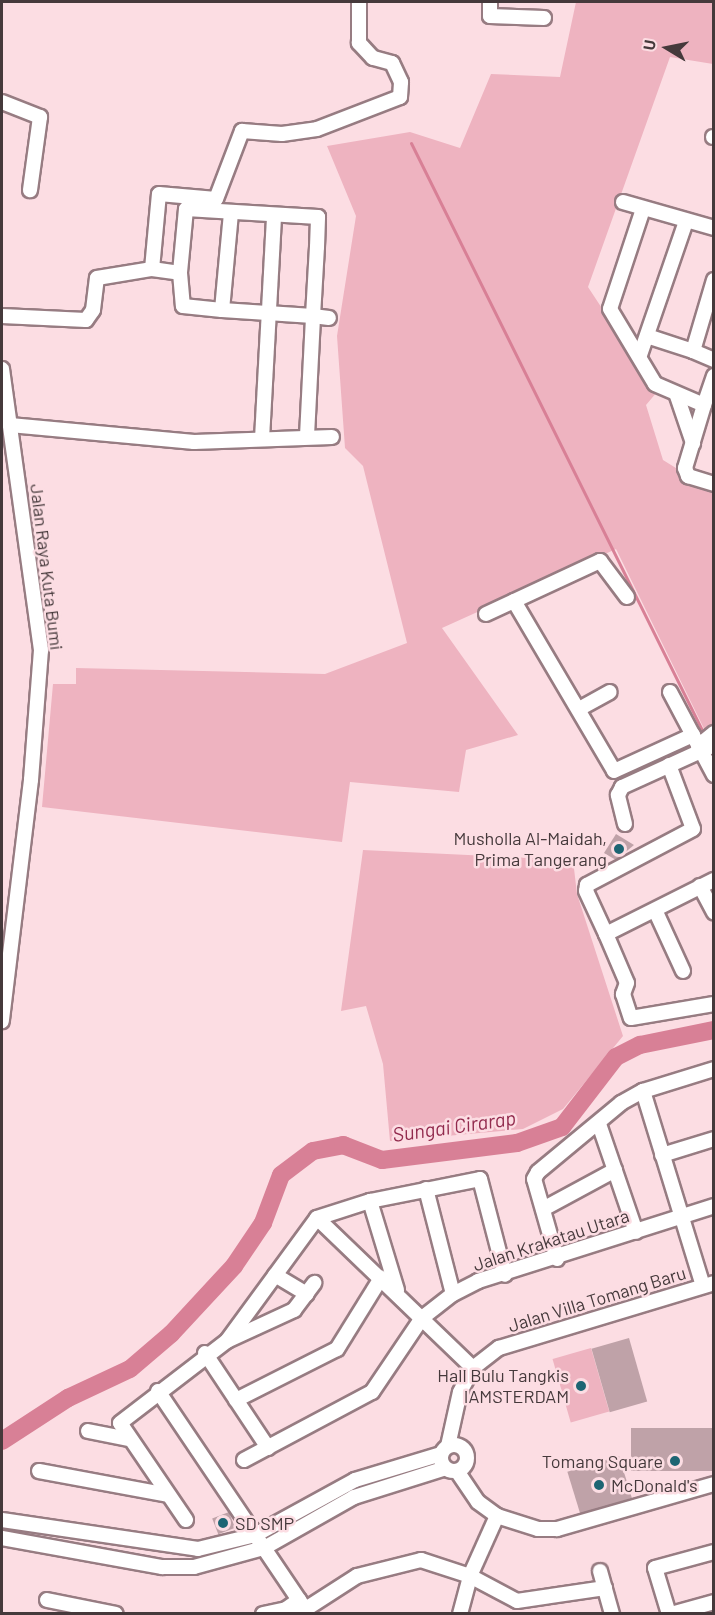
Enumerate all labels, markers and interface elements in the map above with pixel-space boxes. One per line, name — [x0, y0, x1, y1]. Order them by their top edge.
north arrow — [637, 18, 697, 78]
text: U — [639, 38, 659, 51]
street label: Jalan Raya Kuta Bumi — [26, 483, 68, 651]
place label: Musholla Al-Maidah, Prima Tangerang — [453, 828, 607, 870]
marker: Musholla Al-Maidah, Prima Tangerang — [612, 842, 626, 856]
water label: Sungai Cirarap — [391, 1105, 517, 1147]
street label: Jalan Krakatau Utara — [470, 1205, 632, 1275]
street label: Jalan Villa Tomang Baru — [505, 1262, 689, 1336]
place label: Hall Bulu Tangkis IAMSTERDAM — [437, 1365, 569, 1408]
marker: Hall Bulu Tangkis IAMSTERDAM — [574, 1379, 588, 1393]
place label: Tomang Square — [542, 1450, 663, 1472]
marker: Tomang Square — [668, 1454, 682, 1468]
place label: McDonald's — [611, 1474, 698, 1496]
marker: McDonald's — [592, 1478, 606, 1492]
place label: SD SMP — [235, 1512, 294, 1534]
marker: SD SMP — [216, 1516, 230, 1530]

